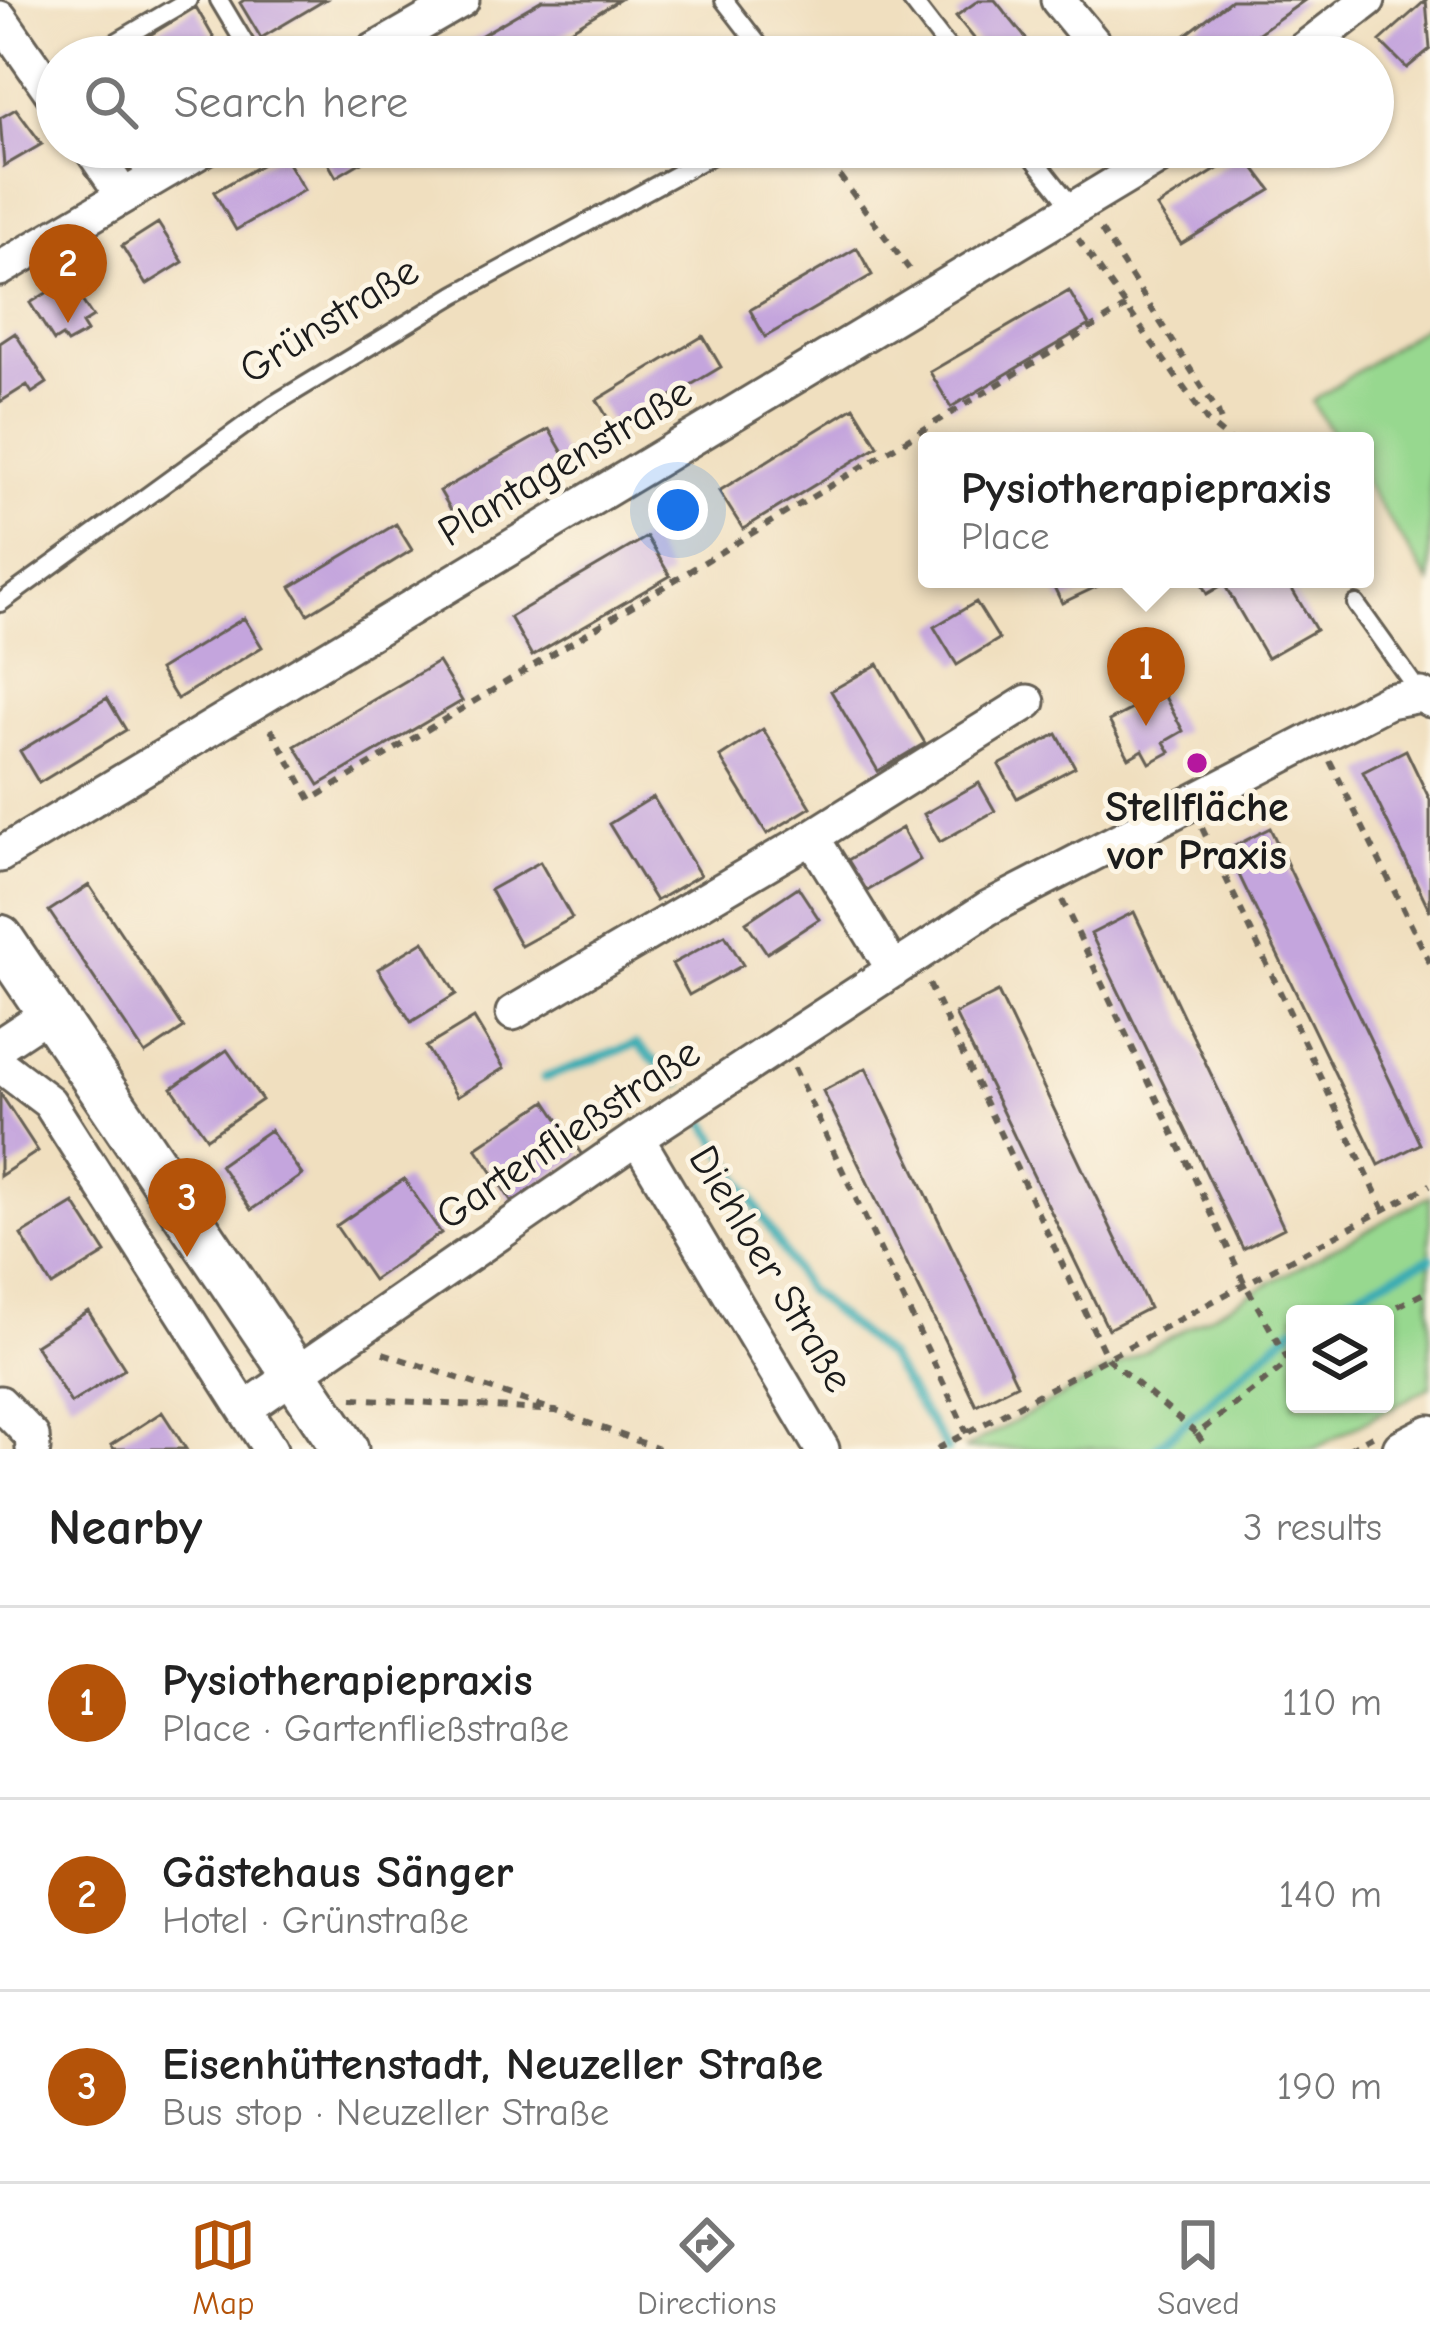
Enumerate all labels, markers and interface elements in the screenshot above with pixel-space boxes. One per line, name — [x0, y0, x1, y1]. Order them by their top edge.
search box — [36, 36, 1394, 168]
icon: search — [78, 69, 144, 135]
text: Search here — [174, 76, 408, 128]
pin: 2 — [29, 224, 107, 323]
street label: Grünstraße — [231, 246, 427, 394]
street label: Plantagenstraße — [429, 367, 701, 557]
popup — [918, 432, 1374, 588]
text: Pysiotherapiepraxis — [961, 462, 1331, 514]
your location — [648, 480, 708, 540]
text: Place — [961, 514, 1050, 559]
pin: 1 — [1107, 627, 1185, 726]
marker: Stellfläche vor Praxis — [1184, 750, 1210, 776]
place label: Stellfläche vor Praxis — [1105, 783, 1289, 880]
street label: Gartenfließstraße — [427, 1028, 709, 1240]
street label: Diehloer Straße — [678, 1137, 864, 1401]
pin: 3 — [148, 1158, 226, 1257]
map controls — [1286, 1305, 1394, 1413]
button: layers — [1286, 1305, 1394, 1413]
text: Nearby — [48, 1498, 202, 1557]
text: 3 results — [1243, 1505, 1382, 1550]
text: Pysiotherapiepraxis — [162, 1654, 533, 1706]
text: 1 — [79, 1680, 95, 1725]
text: 110 m — [1282, 1680, 1382, 1725]
text: Place · Gartenfließstraße — [162, 1706, 569, 1751]
text: Gästehaus Sänger — [162, 1846, 513, 1898]
text: 2 — [77, 1872, 97, 1917]
text: 140 m — [1279, 1872, 1382, 1917]
text: Hotel · Grünstraße — [162, 1898, 469, 1943]
text: Eisenhüttenstadt, Neuzeller Straße — [162, 2038, 823, 2090]
text: 3 — [77, 2064, 97, 2109]
text: 190 m — [1277, 2064, 1382, 2109]
text: Bus stop · Neuzeller Straße — [162, 2090, 609, 2135]
tab: Map — [190, 2212, 256, 2322]
tab: Directions — [637, 2212, 777, 2322]
tab: Saved — [1157, 2212, 1240, 2322]

